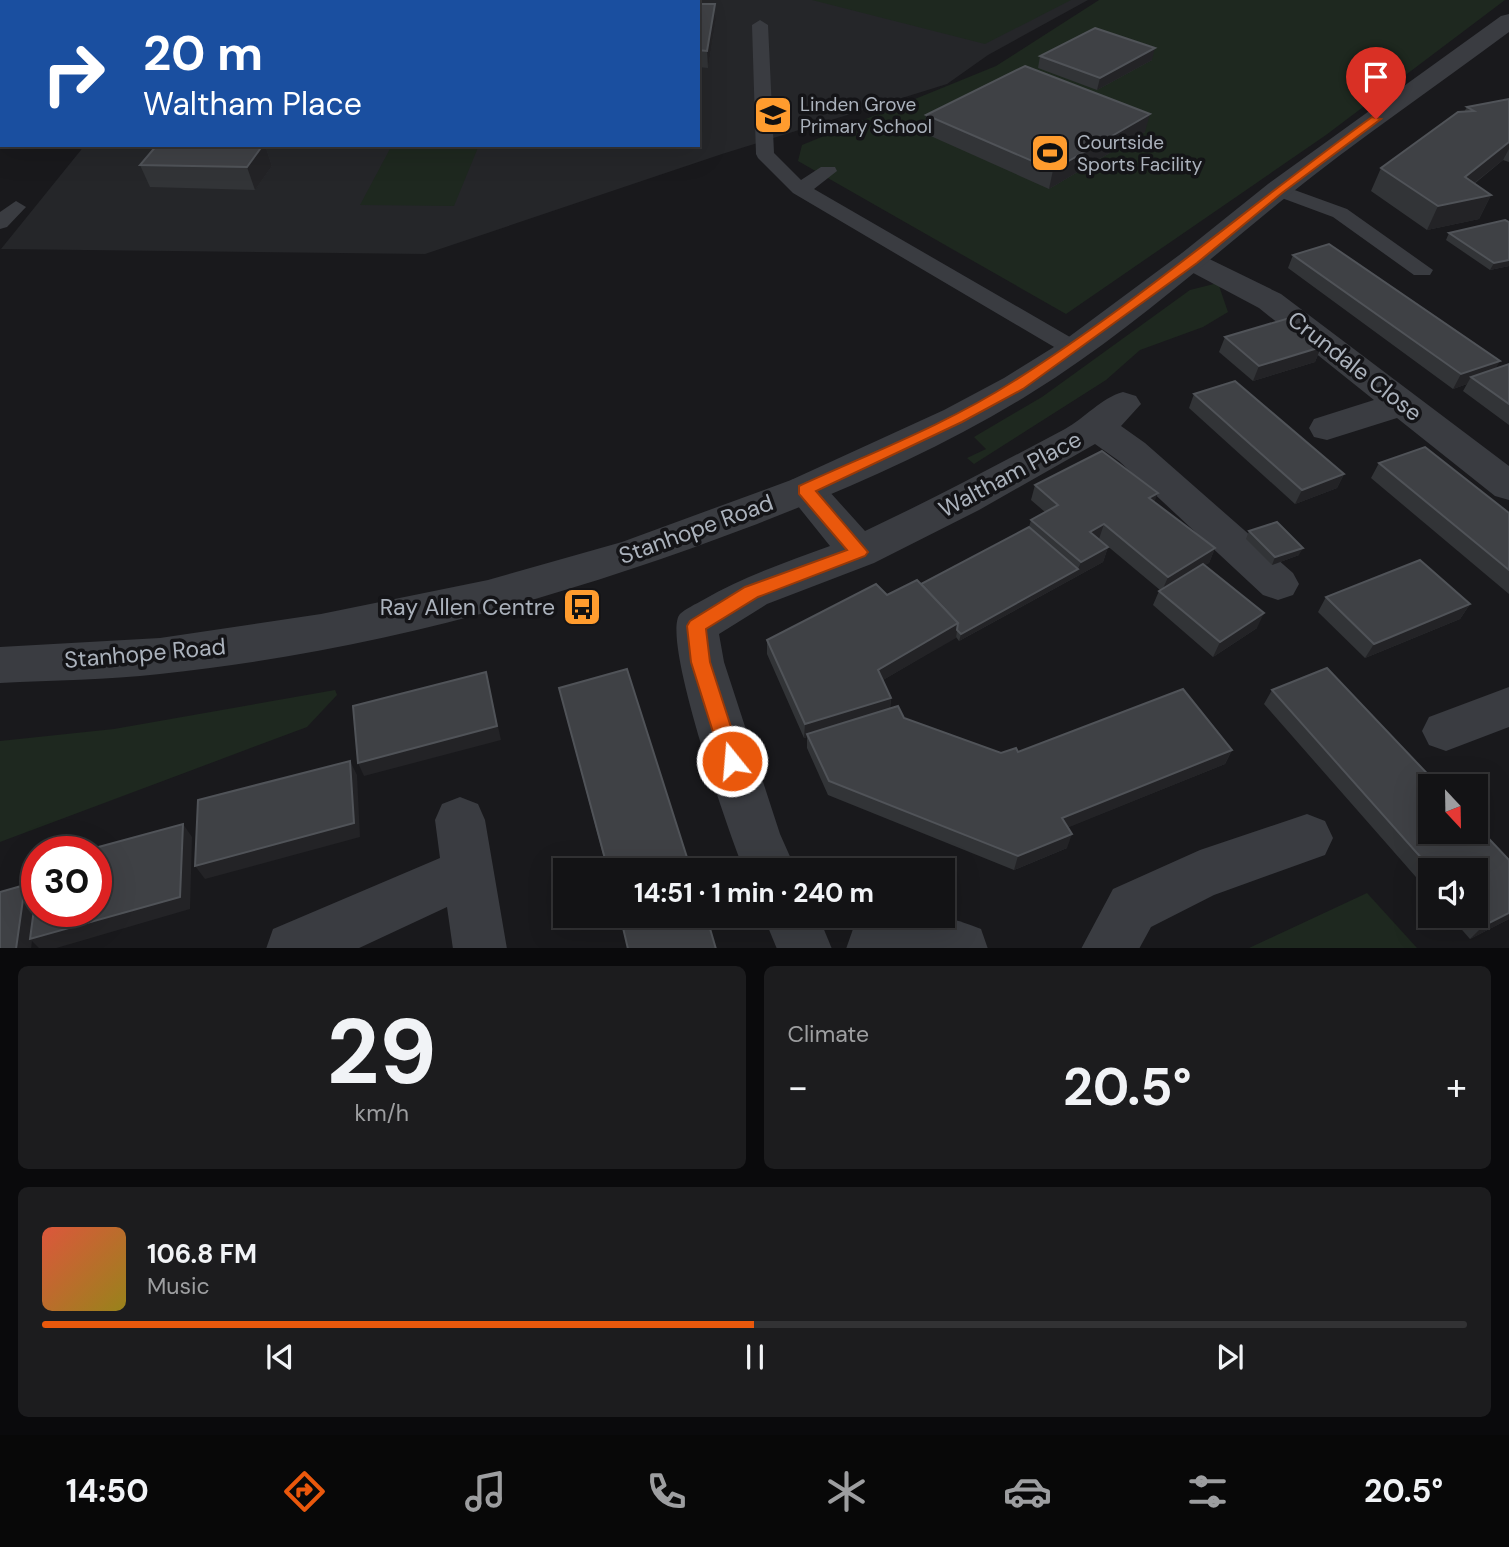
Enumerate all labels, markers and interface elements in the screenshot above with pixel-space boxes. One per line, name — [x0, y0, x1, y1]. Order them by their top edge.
text: 20 m — [143, 21, 263, 85]
icon: right — [28, 28, 119, 119]
pin — [1346, 47, 1406, 119]
icon: arrive — [1357, 58, 1395, 96]
text: Waltham Place — [143, 83, 362, 125]
place label: Linden Grove Primary School — [800, 92, 932, 139]
school or university icon: Linden Grove Primary School — [752, 94, 794, 136]
place label: Courtside Sports Facility — [1077, 130, 1203, 177]
sports icon: Courtside Sports Facility — [1029, 132, 1071, 174]
street label: Crundale Close — [1282, 304, 1428, 428]
street label: Waltham Place — [933, 424, 1087, 524]
street label: Stanhope Road — [615, 487, 777, 571]
bus stop icon: Ray Allen Centre — [561, 586, 603, 628]
place label: Ray Allen Centre — [380, 592, 555, 622]
street label: Stanhope Road — [63, 631, 227, 675]
position arrow — [695, 724, 769, 798]
north arrow — [1418, 774, 1488, 844]
map controls — [1418, 774, 1488, 928]
speed limit sign: 30 — [21, 836, 112, 927]
button: sound — [1418, 858, 1488, 928]
text: 14:51 · 1 min · 240 m — [634, 876, 874, 910]
text: 29 — [327, 993, 437, 1111]
text: Climate — [788, 1019, 869, 1049]
text: 20.5° — [1063, 1053, 1192, 1121]
text: − — [788, 1062, 808, 1112]
text: + — [1446, 1062, 1467, 1112]
text: km/h — [355, 1098, 409, 1128]
text: 106.8 FM — [147, 1237, 257, 1271]
text: Music — [147, 1271, 210, 1301]
icon: previous — [261, 1338, 299, 1376]
icon: pause — [736, 1338, 774, 1376]
icon: next — [1211, 1338, 1249, 1376]
icon: directions — [280, 1467, 329, 1516]
icon: music — [461, 1467, 510, 1516]
icon: phone — [642, 1467, 691, 1516]
icon: climate — [822, 1467, 871, 1516]
icon: car — [1003, 1467, 1052, 1516]
icon: filters — [1183, 1467, 1232, 1516]
text: 14:50 — [66, 1470, 149, 1512]
text: 20.5° — [1364, 1470, 1443, 1512]

